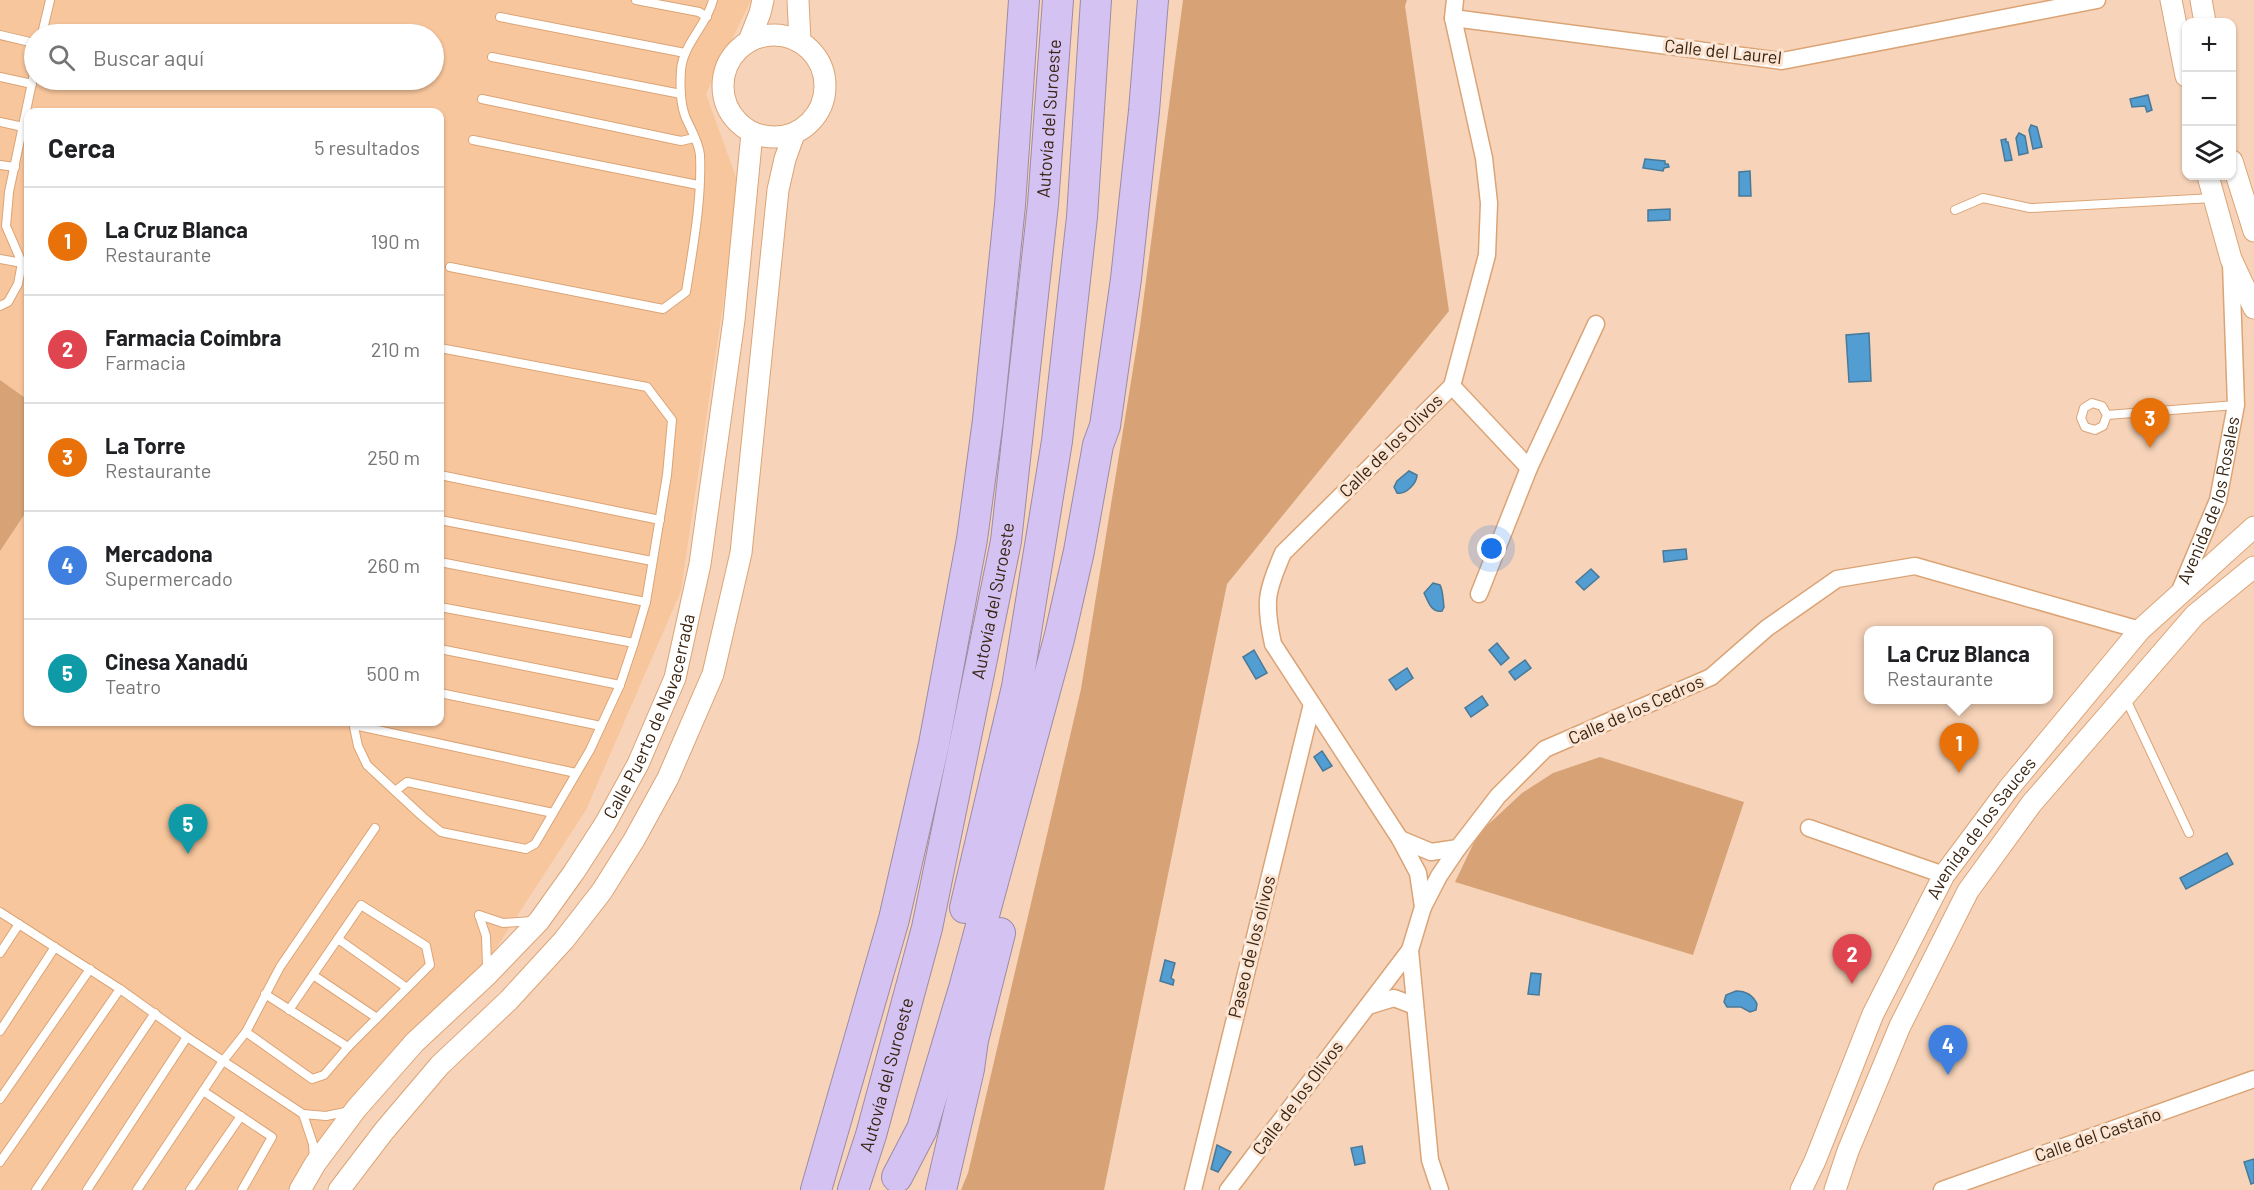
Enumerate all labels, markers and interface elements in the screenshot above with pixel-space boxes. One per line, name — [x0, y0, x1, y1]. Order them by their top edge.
map controls — [2182, 18, 2236, 180]
button: + — [2182, 18, 2236, 72]
search box — [24, 24, 444, 90]
street label: Calle del Laurel — [1663, 34, 1783, 68]
street label: Autovía del Suroeste — [1031, 38, 1065, 199]
icon: search — [45, 41, 78, 74]
text: Buscar aquí — [93, 44, 204, 70]
button: − — [2182, 72, 2236, 126]
button: layers — [2182, 126, 2236, 180]
text: Cerca — [48, 132, 115, 163]
text: 5 resultados — [314, 135, 420, 159]
text: La Cruz Blanca — [105, 216, 248, 242]
text: 1 — [64, 229, 71, 253]
text: 190 m — [371, 229, 420, 253]
text: Restaurante — [105, 242, 211, 266]
text: Farmacia Coímbra — [105, 324, 281, 350]
text: 2 — [62, 337, 73, 361]
text: 210 m — [371, 337, 420, 361]
text: Farmacia — [105, 350, 186, 374]
street label: Calle de los Olivos — [1334, 389, 1447, 502]
pin: 3 — [2130, 398, 2170, 448]
street label: Avenida de los Rosales — [2172, 414, 2244, 587]
text: La Torre — [105, 432, 185, 458]
text: 3 — [62, 445, 73, 469]
text: 250 m — [367, 445, 420, 469]
text: Restaurante — [105, 458, 211, 482]
street label: Autovía del Suroeste — [966, 522, 1018, 681]
your location — [1477, 534, 1506, 563]
text: Mercadona — [105, 540, 213, 566]
text: 4 — [61, 553, 74, 577]
text: 260 m — [367, 553, 420, 577]
text: Supermercado — [105, 566, 233, 590]
street label: Calle Puerto de Navacerrada — [598, 612, 699, 822]
popup — [1864, 626, 2053, 704]
text: La Cruz Blanca — [1887, 640, 2030, 666]
text: Cinesa Xanadú — [105, 648, 248, 674]
text: 5 — [62, 661, 73, 685]
text: 500 m — [367, 661, 420, 685]
text: Restaurante — [1887, 666, 1993, 690]
street label: Calle de los Cedros — [1564, 669, 1707, 749]
text: Teatro — [105, 674, 161, 698]
pin: 1 — [1940, 724, 1978, 773]
street label: Avenida de los Sauces — [1922, 752, 2040, 903]
pin: 5 — [168, 804, 207, 854]
street label: Paseo de los olivos — [1223, 873, 1279, 1020]
pin: 2 — [1832, 934, 1872, 984]
street label: Autovía del Suroeste — [854, 995, 918, 1155]
pin: 4 — [1928, 1026, 1968, 1075]
street label: Calle de los Olivos — [1247, 1036, 1347, 1159]
street label: Calle del Castaño — [2031, 1102, 2164, 1166]

